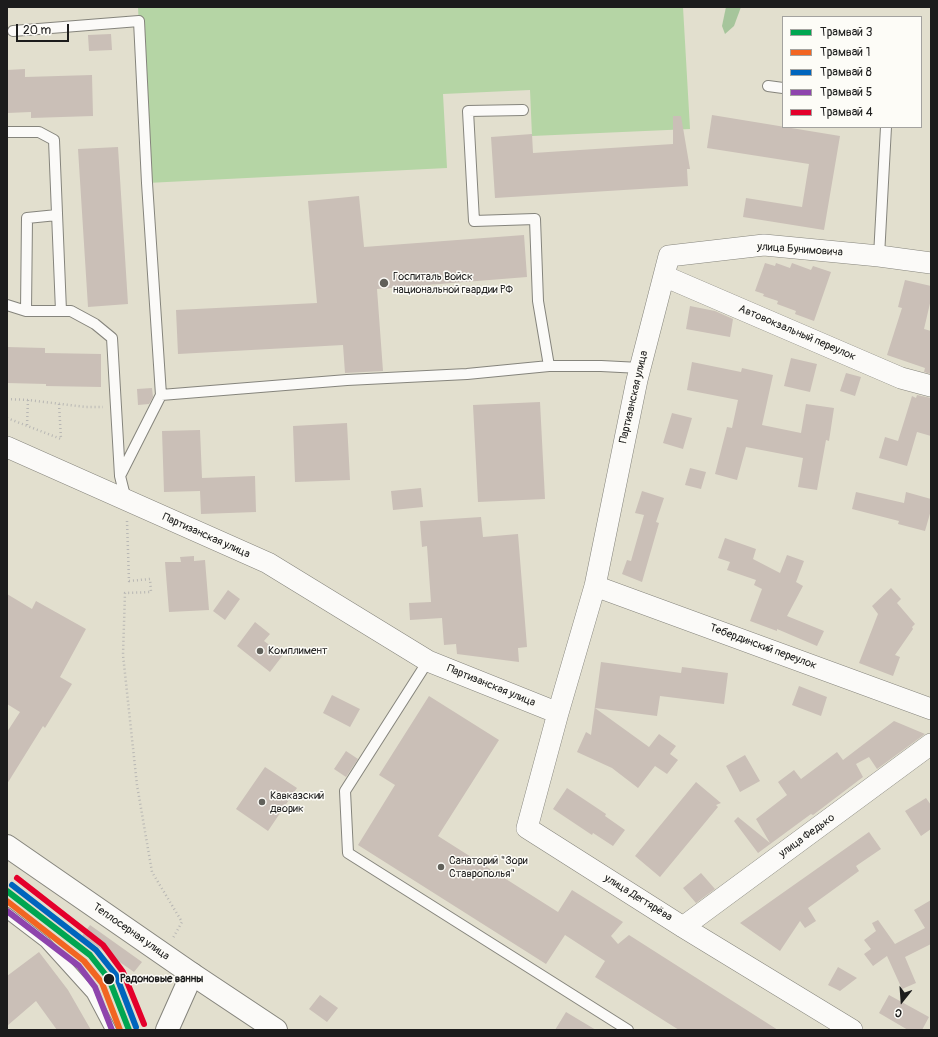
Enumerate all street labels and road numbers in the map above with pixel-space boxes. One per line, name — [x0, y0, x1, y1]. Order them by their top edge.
street label: улица Бунимовича — [757, 240, 843, 260]
street label: Автовокзальный переулок — [736, 302, 858, 364]
street label: Партизанская улица — [617, 349, 651, 445]
street label: Партизанская улица — [160, 511, 252, 561]
street label: Тебердинский переулок — [708, 621, 818, 673]
street label: Партизанская улица — [445, 662, 537, 710]
street label: улица Федько — [776, 811, 838, 861]
street label: улица Дегтярёва — [601, 872, 675, 924]
street label: Теплосерная улица — [90, 901, 172, 963]

